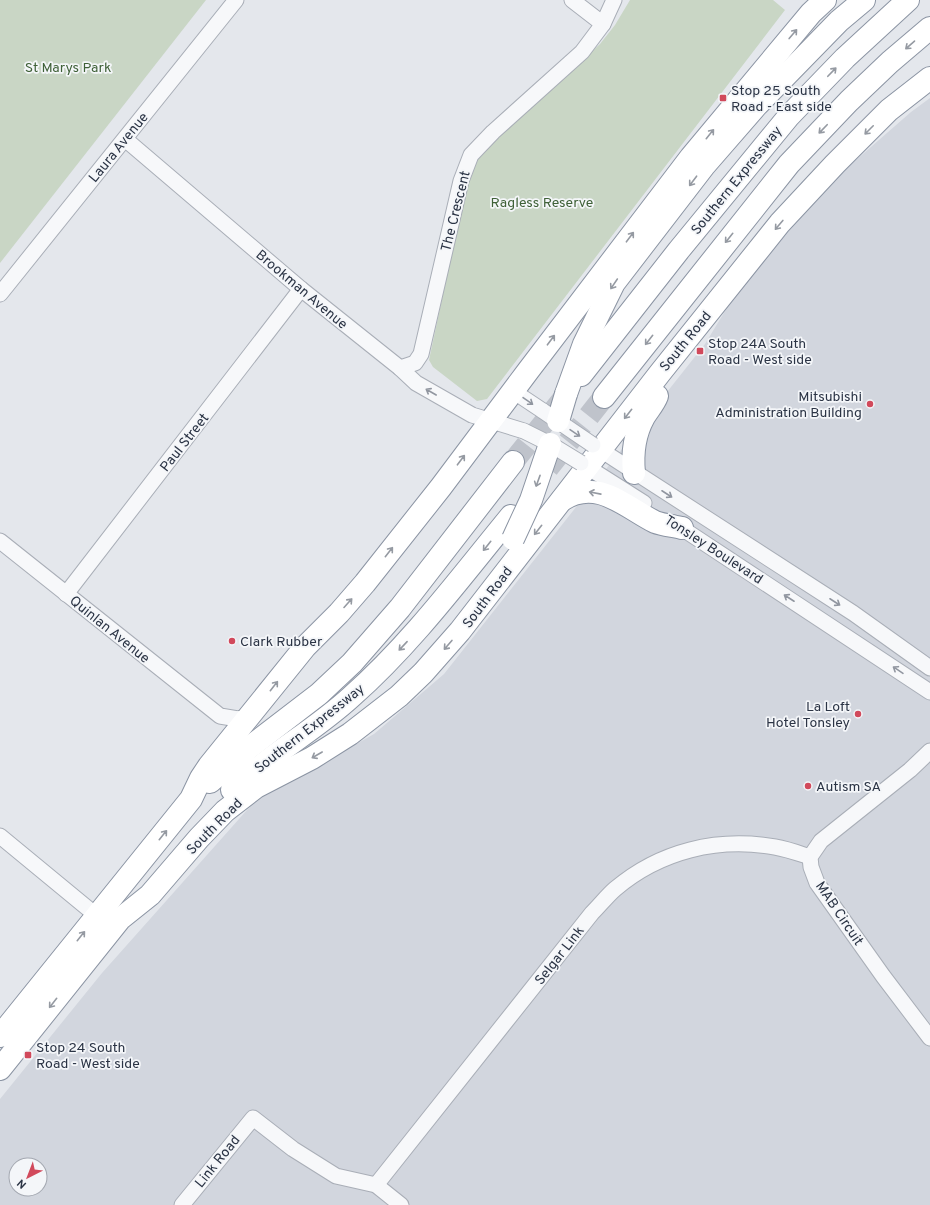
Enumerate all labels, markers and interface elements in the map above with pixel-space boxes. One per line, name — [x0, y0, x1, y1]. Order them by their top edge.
one-way arrow — [789, 29, 798, 39]
one-way arrow — [906, 40, 916, 49]
park label: St Marys Park — [25, 60, 111, 77]
one-way arrow — [827, 67, 837, 77]
place label: Stop 25 South Road - East side — [731, 83, 832, 116]
marker: Stop 25 South Road - East side — [718, 93, 728, 103]
street label: Laura Avenue — [86, 109, 153, 186]
street label: Southern Expressway — [688, 123, 786, 239]
one-way arrow — [818, 124, 828, 134]
one-way arrow — [864, 125, 874, 135]
one-way arrow — [706, 129, 714, 140]
street label: The Crescent — [438, 169, 475, 254]
one-way arrow — [689, 175, 697, 186]
park label: Ragless Reserve — [491, 195, 593, 212]
one-way arrow — [775, 219, 784, 230]
one-way arrow — [626, 231, 635, 242]
one-way arrow — [725, 233, 734, 244]
street label: Brookman Avenue — [252, 247, 350, 333]
one-way arrow — [610, 278, 618, 289]
street label: South Road — [657, 308, 716, 375]
one-way arrow — [547, 335, 556, 346]
one-way arrow — [644, 335, 653, 346]
place label: Stop 24A South Road - West side — [708, 336, 812, 369]
marker: Stop 24A South Road - West side — [695, 346, 705, 356]
one-way arrow — [425, 388, 437, 396]
place label: Mitsubishi Administration Building — [715, 389, 862, 422]
one-way arrow — [522, 397, 533, 405]
marker: Mitsubishi Administration Building — [865, 399, 875, 409]
one-way arrow — [624, 408, 632, 419]
street label: Paul Street — [157, 410, 213, 475]
one-way arrow — [570, 429, 581, 437]
one-way arrow — [457, 455, 465, 466]
one-way arrow — [533, 474, 541, 486]
one-way arrow — [589, 489, 602, 497]
one-way arrow — [661, 490, 672, 498]
street label: Tonsley Boulevard — [661, 512, 766, 588]
one-way arrow — [534, 525, 542, 536]
one-way arrow — [482, 541, 491, 551]
one-way arrow — [385, 547, 394, 558]
street label: South Road — [460, 564, 517, 632]
street label: Quinlan Avenue — [66, 593, 153, 668]
one-way arrow — [783, 594, 795, 602]
one-way arrow — [343, 598, 353, 608]
one-way arrow — [829, 598, 840, 606]
place label: Clark Rubber — [240, 634, 323, 651]
marker: Clark Rubber — [227, 636, 237, 646]
one-way arrow — [444, 640, 453, 651]
one-way arrow — [398, 641, 408, 651]
one-way arrow — [892, 666, 903, 674]
street label: Southern Expressway — [252, 681, 368, 777]
one-way arrow — [269, 681, 278, 691]
place label: La Loft Hotel Tonsley — [766, 699, 850, 732]
marker: La Loft Hotel Tonsley — [853, 709, 863, 719]
one-way arrow — [311, 751, 323, 759]
place label: Autism SA — [816, 779, 881, 796]
marker: Autism SA — [803, 781, 813, 791]
street label: South Road — [183, 795, 247, 859]
one-way arrow — [158, 829, 167, 840]
street label: MAB Circuit — [811, 878, 866, 949]
street label: Selgar Link — [532, 923, 589, 989]
one-way arrow — [77, 930, 85, 941]
one-way arrow — [49, 997, 58, 1008]
place label: Stop 24 South Road - West side — [36, 1040, 140, 1073]
marker: Stop 24 South Road - West side — [23, 1050, 33, 1060]
street label: Link Road — [192, 1132, 244, 1192]
north arrow — [8, 1157, 48, 1197]
text: N — [14, 1176, 30, 1192]

